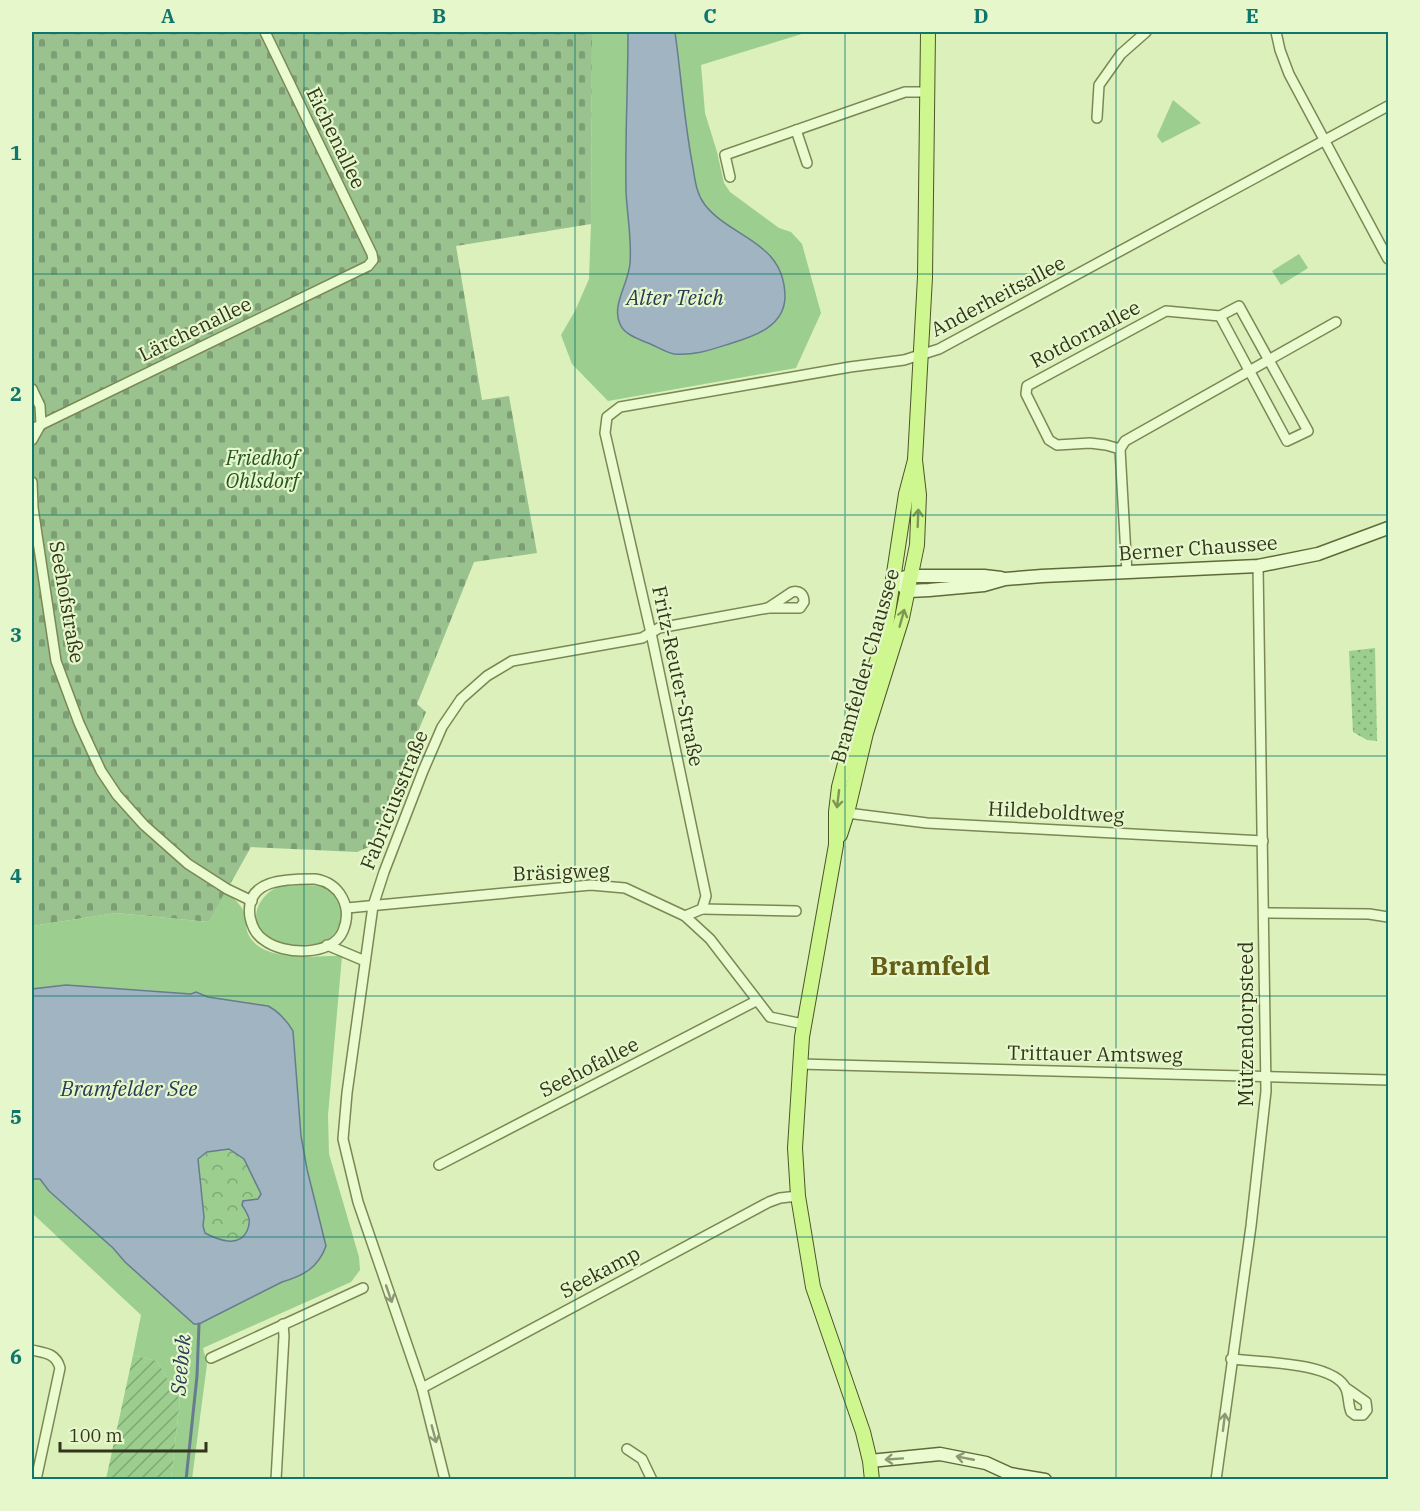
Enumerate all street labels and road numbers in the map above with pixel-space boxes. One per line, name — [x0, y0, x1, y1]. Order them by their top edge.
street label: Eichenallee — [300, 83, 373, 193]
street label: Anderheitsallee — [926, 249, 1070, 342]
street label: Lärchenallee — [134, 290, 256, 367]
street label: Rotdornallee — [1025, 293, 1144, 374]
street label: Berner Chaussee — [1117, 528, 1278, 567]
street label: Seehofstraße — [43, 539, 92, 665]
street label: Bramfelder Chaussee — [824, 565, 905, 766]
street label: Fritz-Reuter-Straße — [646, 583, 711, 769]
street label: Fabriciusstraße — [353, 726, 434, 874]
street label: Hildeboldtweg — [987, 794, 1125, 829]
street label: Bräsigweg — [512, 856, 610, 887]
street label: Mützendorpsteed — [1232, 941, 1259, 1107]
street label: Seehofallee — [535, 1030, 643, 1103]
street label: Trittauer Amtsweg — [1007, 1038, 1183, 1069]
street label: Seekamp — [555, 1239, 645, 1304]

